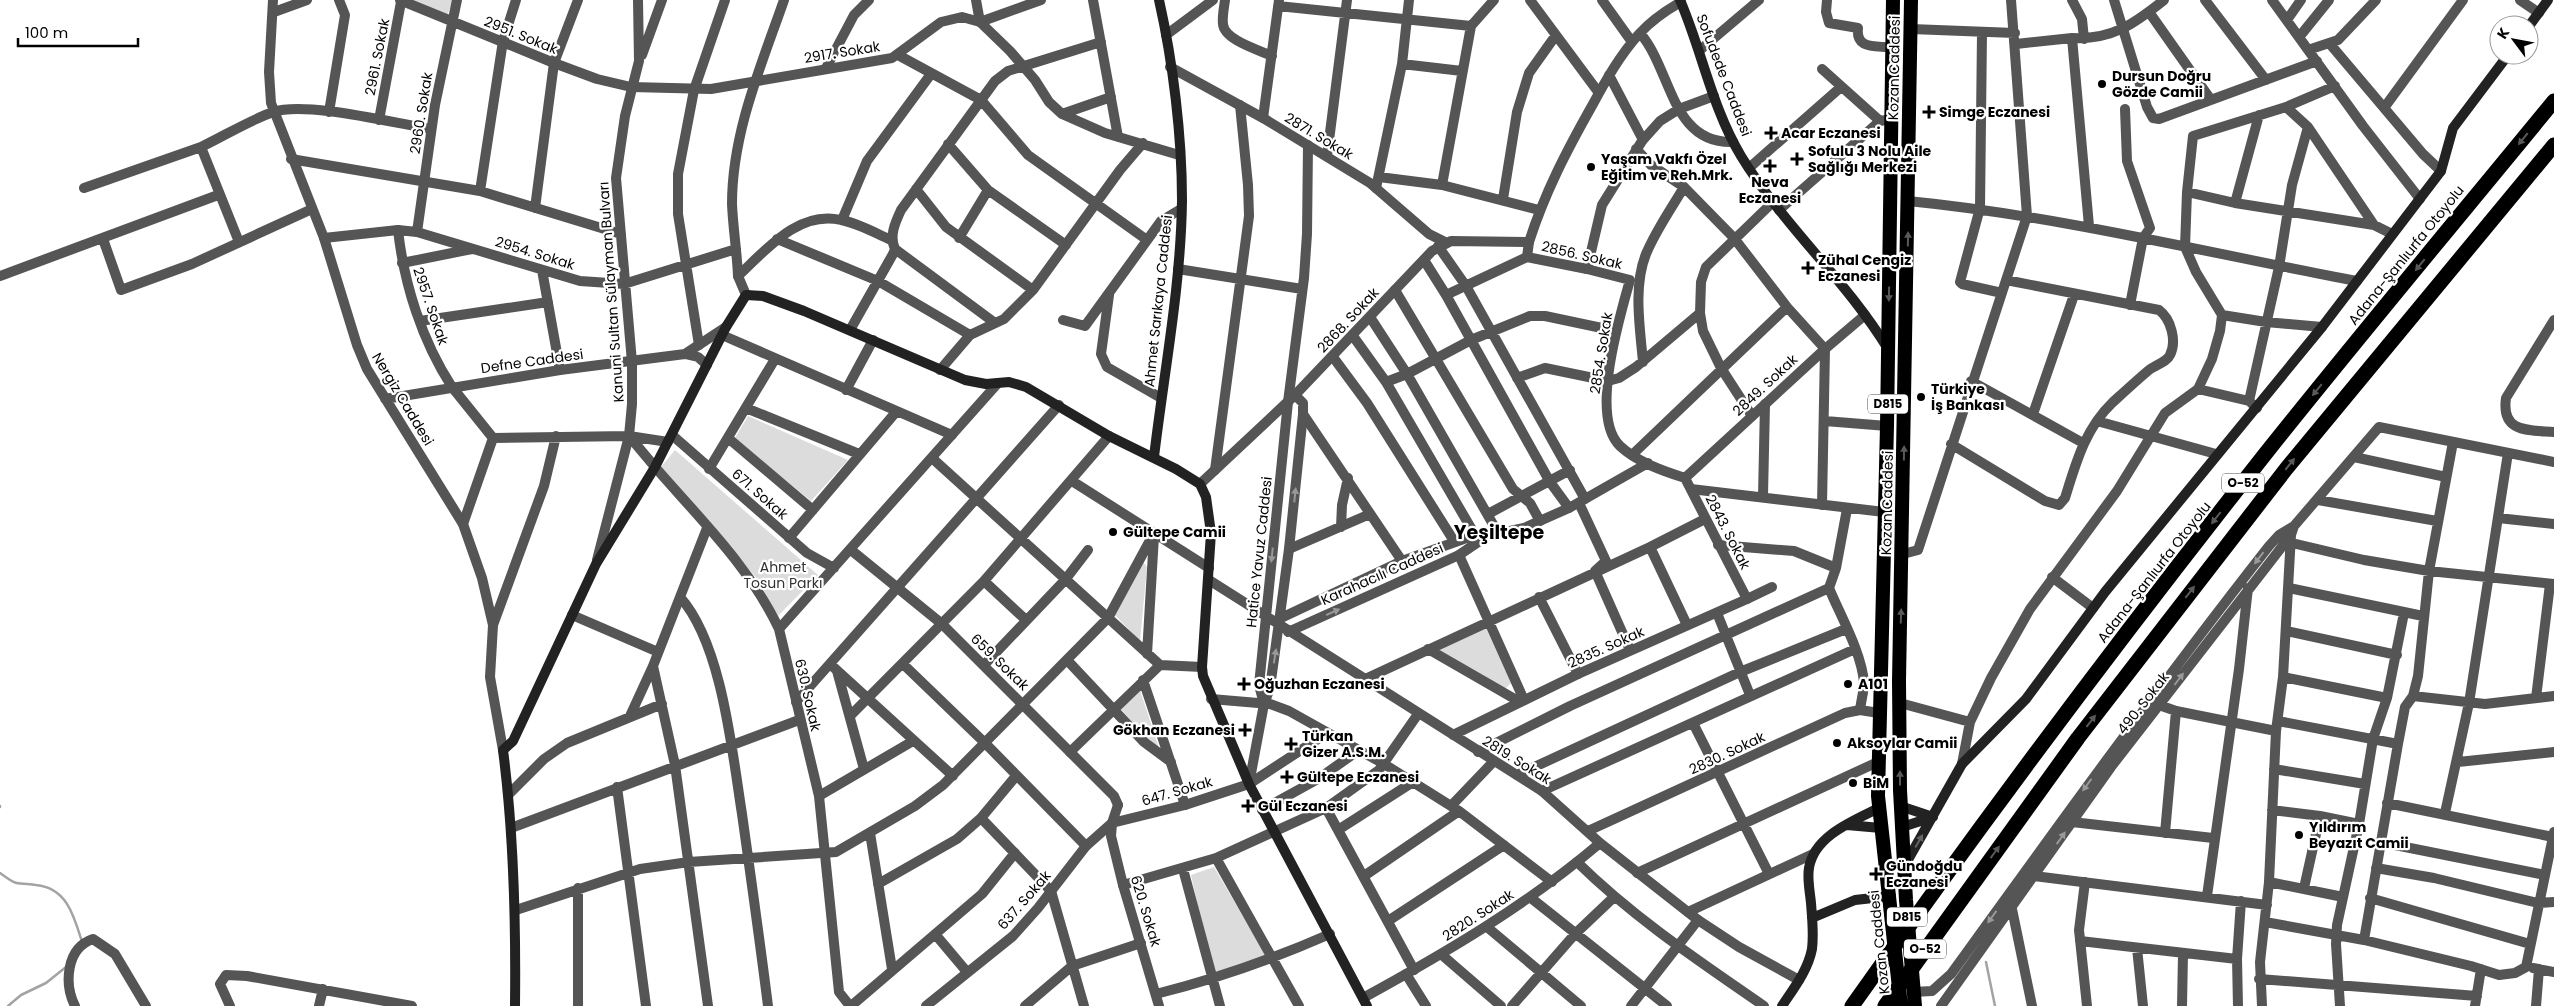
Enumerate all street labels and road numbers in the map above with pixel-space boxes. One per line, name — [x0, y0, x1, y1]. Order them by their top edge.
street label: 2951. Sokak — [481, 11, 562, 59]
street label: Sofudede Caddesi — [1691, 11, 1757, 139]
street label: 2961. Sokak — [360, 16, 394, 97]
street label: Kozan Caddesi — [1883, 16, 1905, 120]
street label: 2917. Sokak — [803, 36, 882, 68]
street label: 2960. Sokak — [405, 70, 437, 155]
street label: 2871. Sokak — [1281, 108, 1358, 165]
street label: Kanuni Sultan Sülayman Bulvarı — [593, 181, 629, 403]
street label: Adana-Şanlıurfa Otoyolu — [2343, 181, 2469, 329]
street label: Ahmet Sarıkaya Caddesi — [1139, 214, 1177, 388]
street label: 2954. Sokak — [493, 231, 578, 275]
street label: 2856. Sokak — [1540, 236, 1625, 274]
street label: 2957. Sokak — [408, 264, 454, 348]
street label: 2868. Sokak — [1313, 282, 1384, 357]
street label: 2854. Sokak — [1585, 310, 1617, 395]
street label: Defne Caddesi — [480, 344, 584, 378]
street label: Nergiz Caddesi — [367, 349, 439, 449]
street label: 2849. Sokak — [1728, 349, 1802, 420]
road number: D815 — [1868, 394, 1908, 414]
street label: Kozan Caddesi — [1876, 451, 1898, 555]
street label: 671. Sokak — [727, 464, 793, 525]
road number: O-52 — [2222, 473, 2264, 492]
street label: Hatice Yavuz Caddesi — [1241, 475, 1277, 629]
street label: 2843. Sokak — [1701, 491, 1756, 574]
street label: Adana-Şanlıurfa Otoyolu — [2092, 497, 2216, 647]
street label: Karahacılı Caddesi — [1318, 538, 1446, 610]
street label: 2835. Sokak — [1565, 621, 1648, 673]
street label: 659. Sokak — [966, 629, 1034, 696]
street label: 630. Sokak — [790, 657, 826, 734]
street label: 490. Sokak — [2112, 667, 2174, 738]
street label: 2830. Sokak — [1686, 726, 1769, 779]
street label: 2819. Sokak — [1479, 731, 1556, 790]
street label: 647. Sokak — [1139, 771, 1216, 811]
street label: 637. Sokak — [993, 865, 1056, 934]
street label: 620. Sokak — [1126, 873, 1167, 950]
street label: 2820. Sokak — [1438, 884, 1518, 946]
street label: Kozan Caddesi — [1864, 889, 1894, 995]
road number: D815 — [1887, 908, 1927, 926]
road number: O-52 — [1904, 940, 1946, 959]

